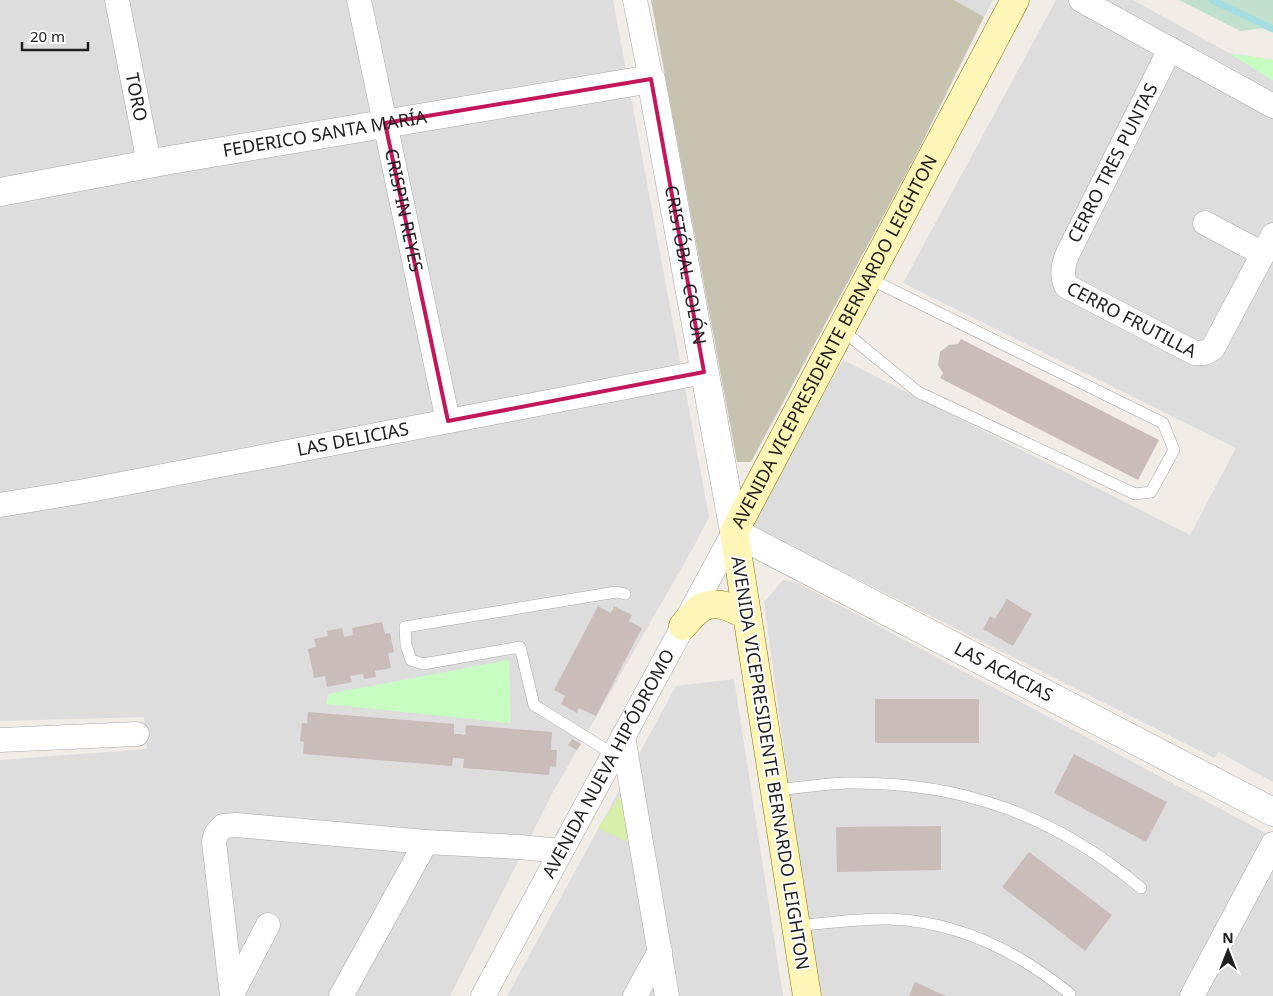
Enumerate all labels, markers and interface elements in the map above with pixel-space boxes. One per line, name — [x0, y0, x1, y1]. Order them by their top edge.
scale bar — [22, 20, 89, 52]
text: 20 m — [30, 26, 65, 46]
street label: TORO — [121, 71, 154, 123]
street label: CERRO TRES PUNTAS — [1061, 79, 1163, 246]
street label: FEDERICO SANTA MARÍA — [221, 104, 429, 162]
street label: CRISPIN REYES — [380, 146, 429, 274]
street label: AVENIDA VICEPRESIDENTE BERNARDO LEIGHTON — [725, 150, 942, 532]
street label: CRISTÓBAL COLÓN — [660, 183, 712, 347]
street label: CERRO FRUTILLA — [1063, 276, 1201, 363]
street label: LAS DELICIAS — [295, 416, 411, 461]
street label: AVENIDA VICEPRESIDENTE BERNARDO LEIGHTON — [726, 554, 816, 972]
street label: LAS ACACIAS — [950, 636, 1058, 707]
street label: AVENIDA NUEVA HIPÓDROMO — [536, 645, 679, 882]
north arrow — [1203, 926, 1253, 976]
text: N — [1222, 928, 1234, 947]

